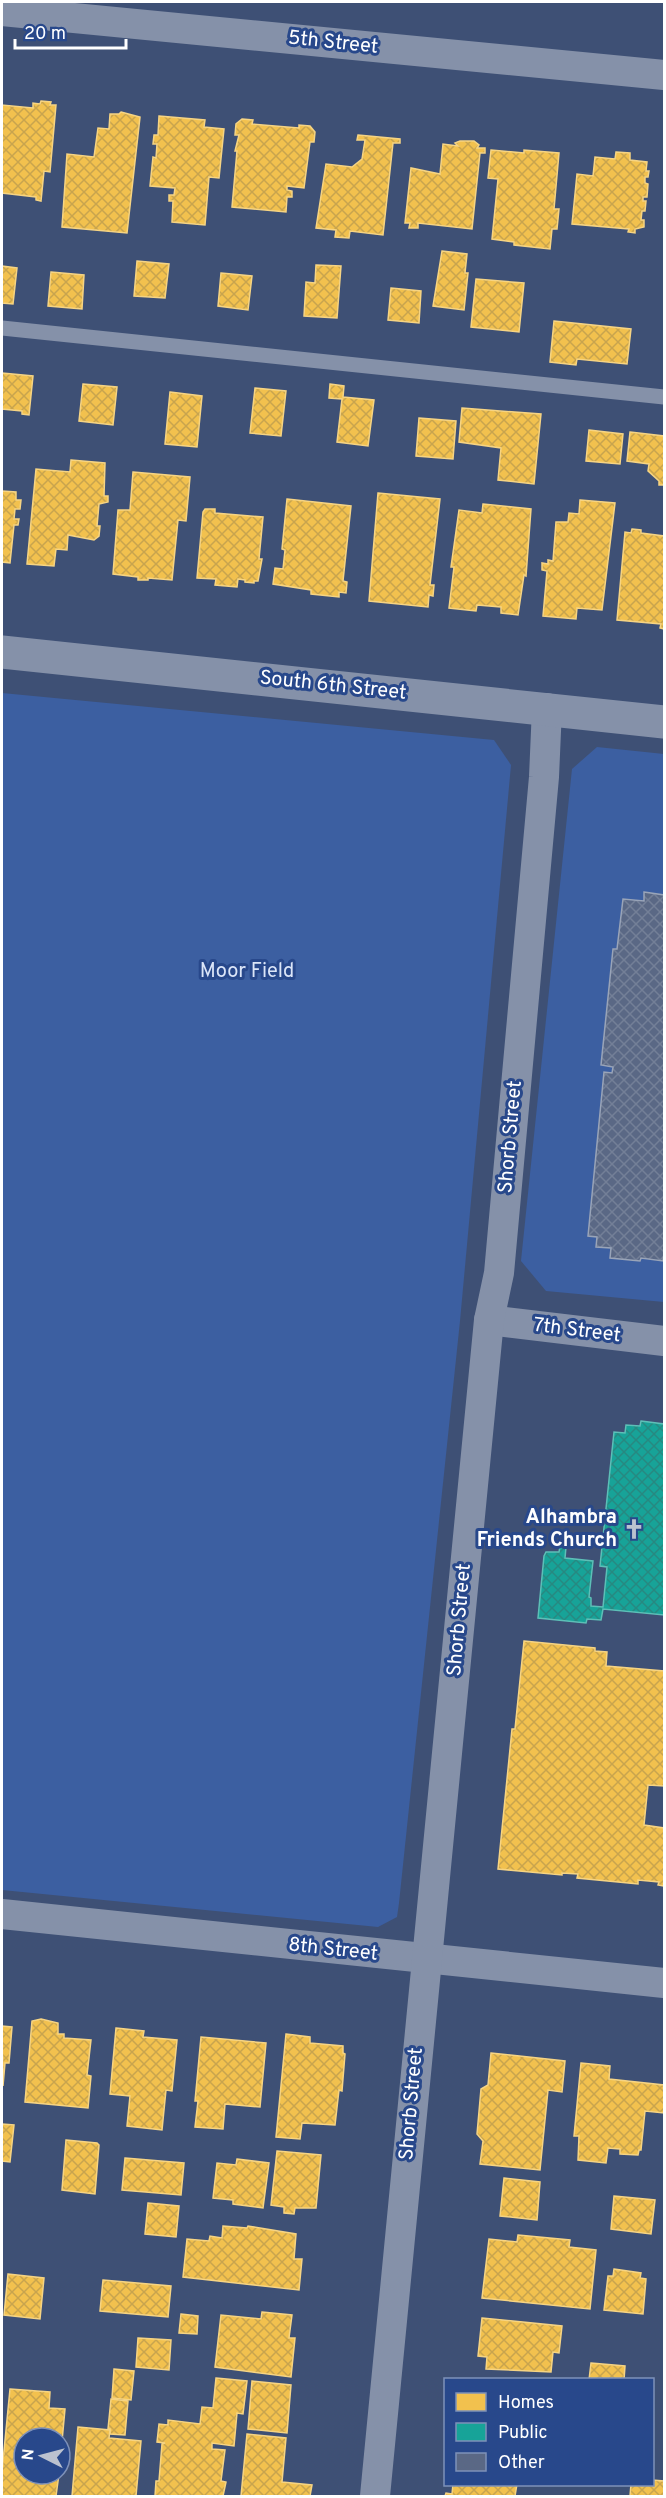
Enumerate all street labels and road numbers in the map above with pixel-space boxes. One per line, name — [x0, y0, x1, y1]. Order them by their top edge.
street label: 5th Street — [287, 25, 379, 61]
street label: South 6th Street — [258, 665, 408, 707]
street label: Shorb Street — [493, 1079, 529, 1195]
street label: 7th Street — [532, 1313, 622, 1349]
street label: Shorb Street — [442, 1562, 478, 1678]
street label: 8th Street — [287, 1932, 379, 1968]
street label: Shorb Street — [394, 2046, 430, 2162]

